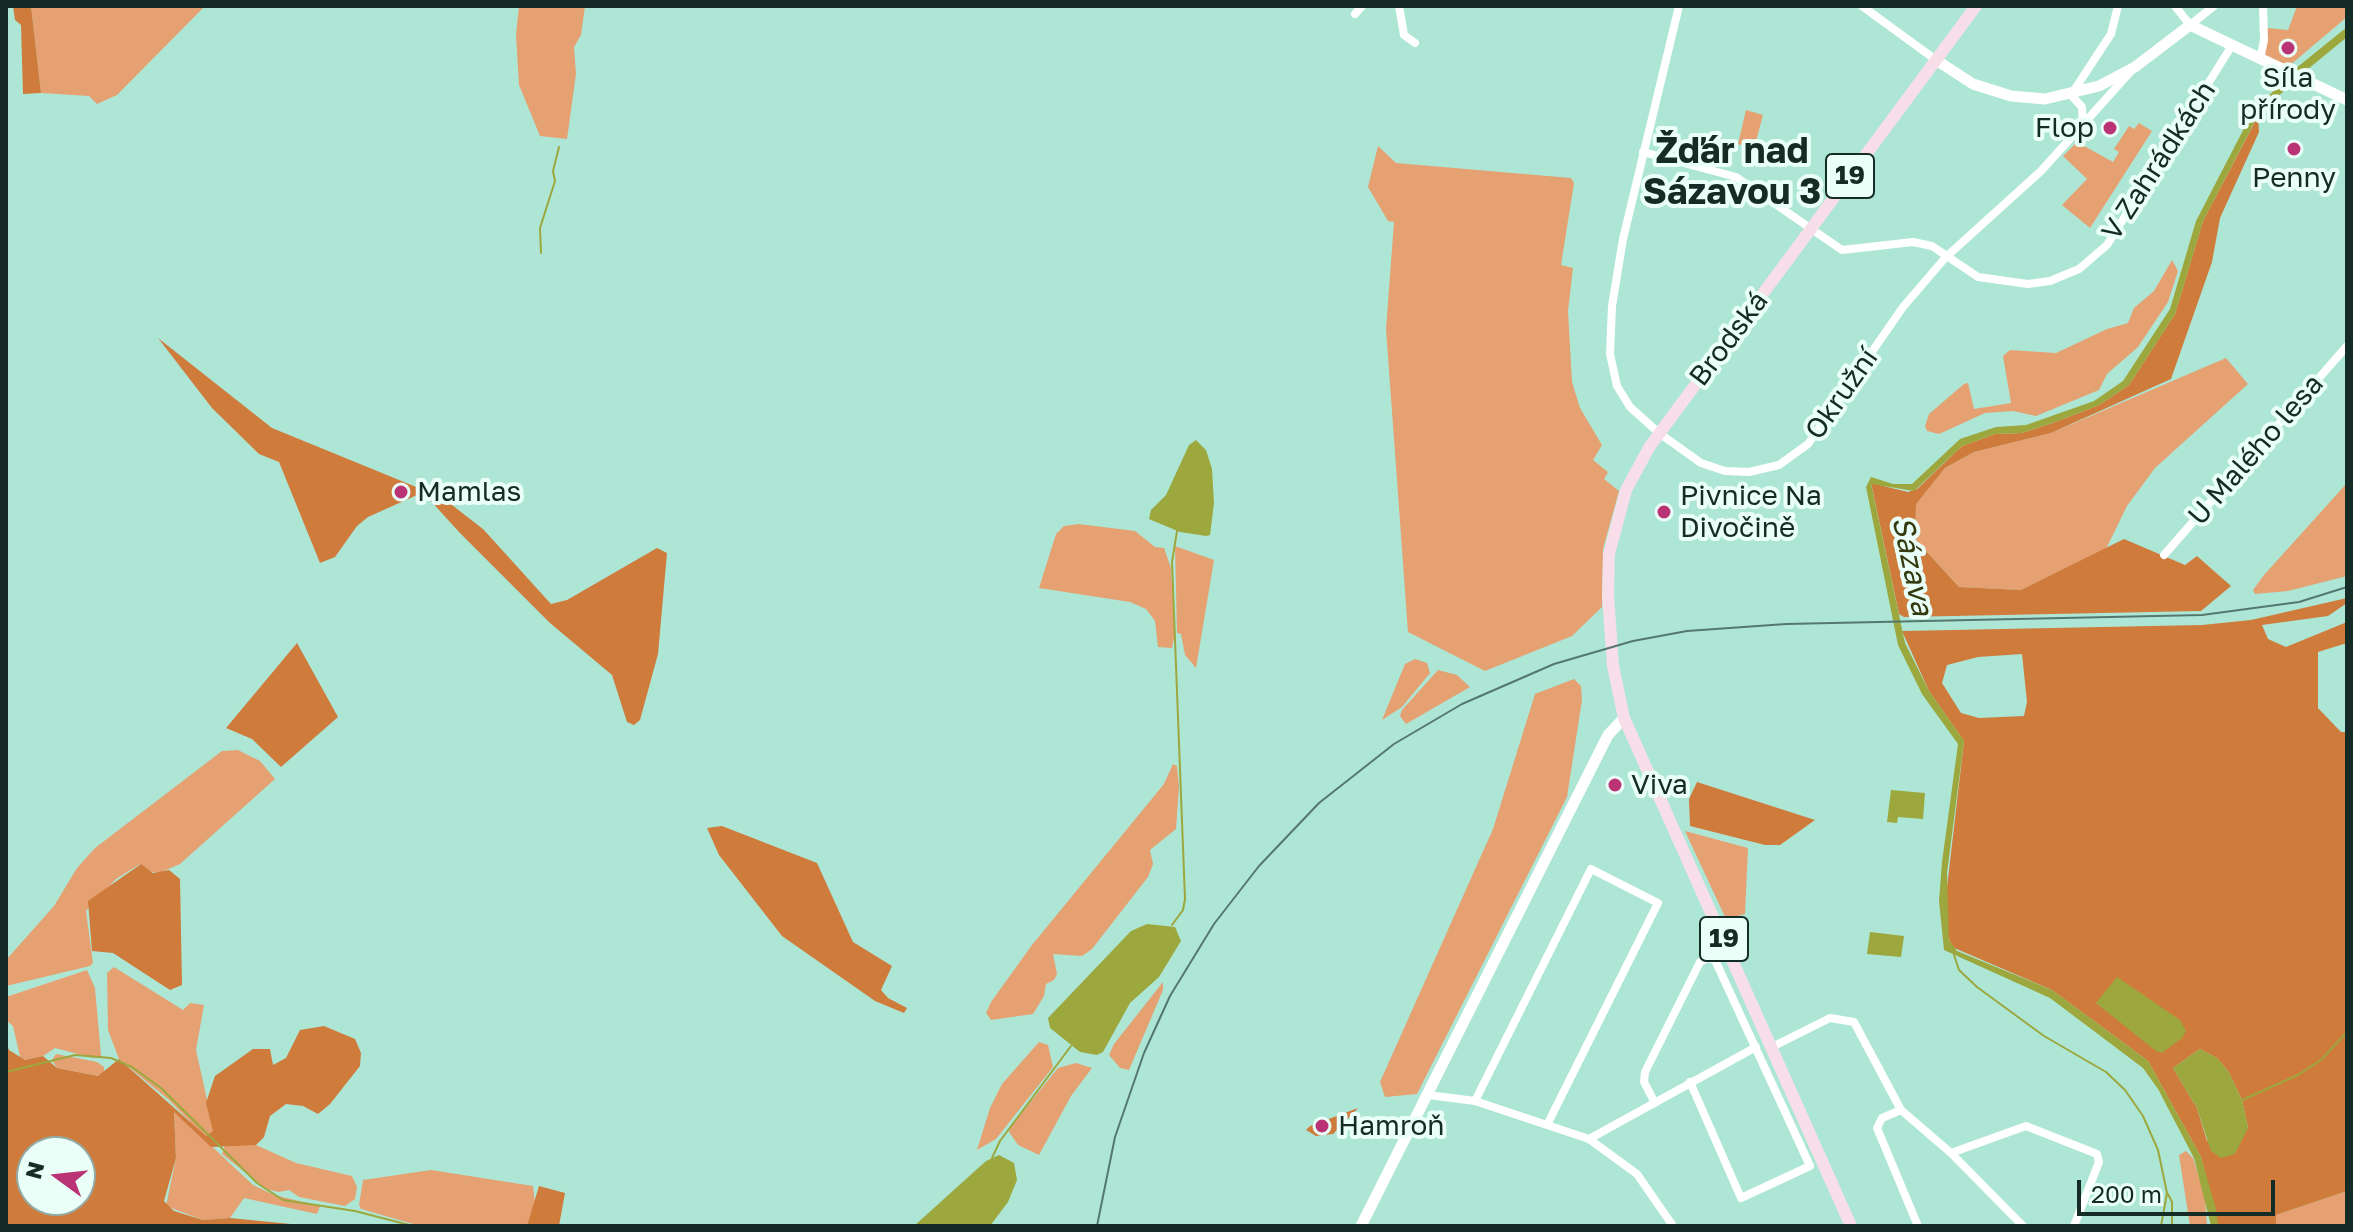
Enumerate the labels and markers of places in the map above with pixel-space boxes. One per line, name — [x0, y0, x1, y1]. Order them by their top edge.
marker: Síla přírody — [2279, 39, 2297, 57]
place label: Síla přírody — [2240, 61, 2336, 127]
place label: Flop — [2035, 111, 2094, 145]
marker: Flop — [2101, 119, 2119, 137]
marker: Penny — [2285, 140, 2303, 158]
place label: Penny — [2252, 161, 2336, 195]
place label: Mamlas — [417, 475, 521, 509]
place label: Pivnice Na Divočině — [1680, 479, 1822, 545]
marker: Mamlas — [392, 483, 410, 501]
marker: Pivnice Na Divočině — [1655, 503, 1673, 521]
place label: Viva — [1631, 768, 1688, 802]
marker: Viva — [1606, 776, 1624, 794]
place label: Hamroň — [1338, 1109, 1445, 1143]
marker: Hamroň — [1313, 1117, 1331, 1135]

